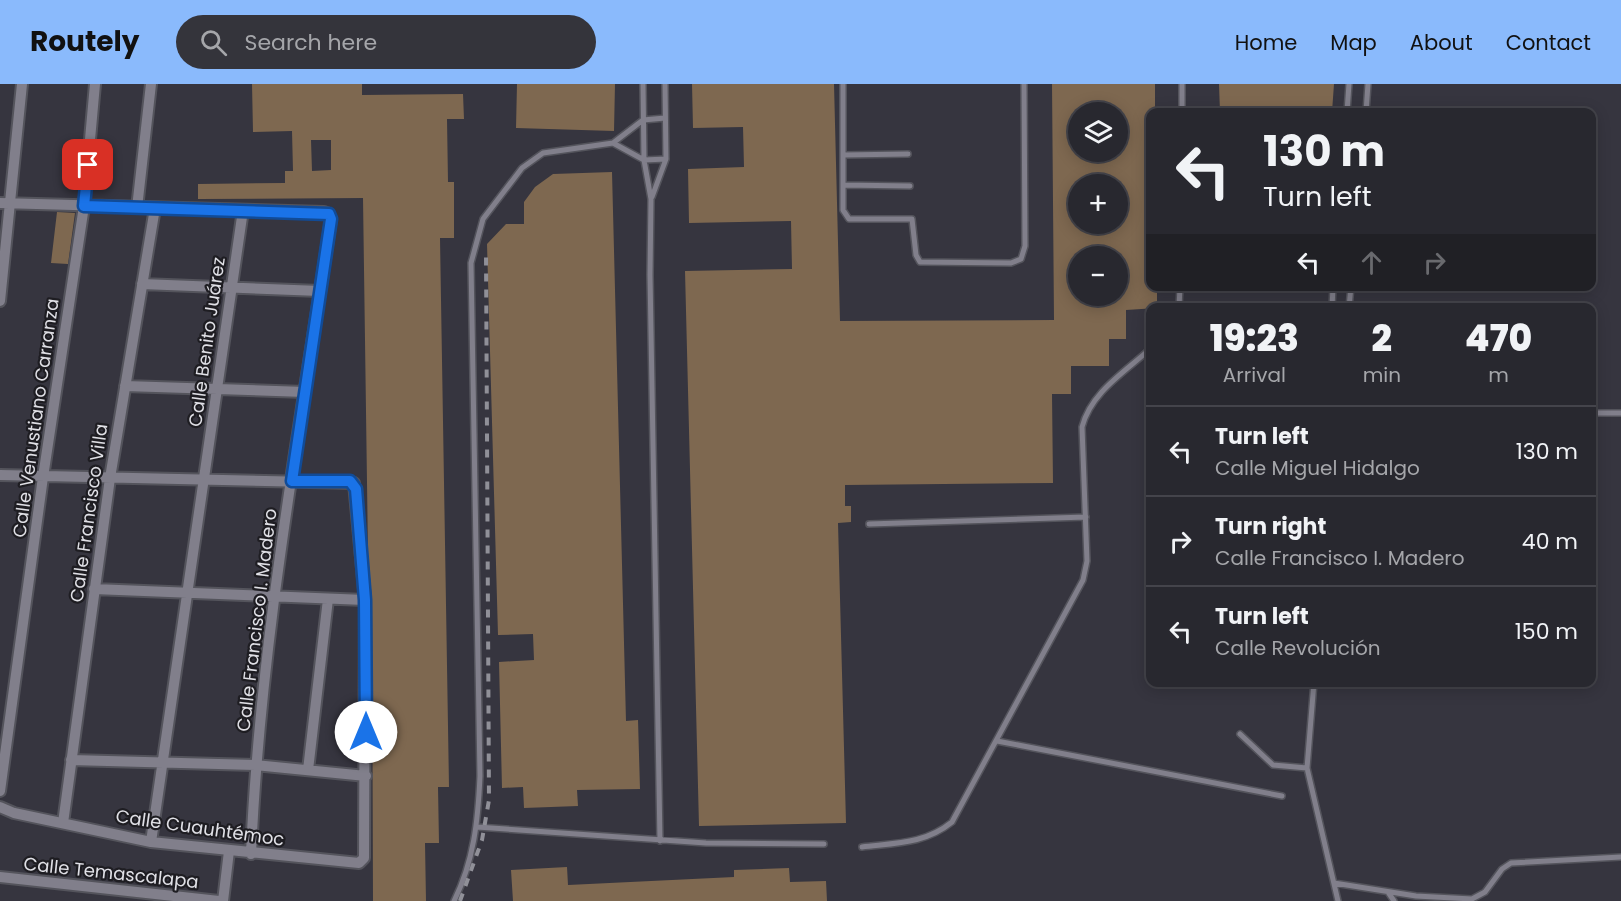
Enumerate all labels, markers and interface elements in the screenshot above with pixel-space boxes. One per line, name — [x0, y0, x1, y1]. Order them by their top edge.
search box — [176, 15, 596, 69]
text: Routely — [30, 22, 140, 61]
icon: search — [197, 26, 230, 59]
text: Search here — [245, 27, 377, 58]
text: Home — [1235, 28, 1297, 57]
text: Map — [1330, 28, 1377, 57]
text: About — [1410, 28, 1473, 57]
text: Contact — [1506, 28, 1591, 57]
map controls — [1068, 102, 1128, 306]
button: layers — [1068, 102, 1128, 162]
text: 130 m — [1263, 122, 1385, 181]
icon: left — [1164, 132, 1242, 210]
pin — [62, 139, 113, 190]
icon: arrive — [71, 148, 104, 181]
button: + — [1068, 174, 1128, 234]
text: Turn left — [1263, 178, 1372, 215]
button: − — [1068, 246, 1128, 306]
icon: left — [1292, 246, 1325, 279]
icon: ahead — [1355, 246, 1388, 279]
icon: right — [1418, 246, 1451, 279]
street label: Calle Benito Juárez — [182, 255, 231, 428]
street label: Calle Venustiano Carranza — [6, 297, 65, 539]
text: 19:23 — [1210, 313, 1299, 364]
text: 2 — [1372, 313, 1392, 364]
text: 470 — [1465, 313, 1532, 364]
text: Arrival — [1223, 361, 1286, 389]
text: min — [1363, 361, 1401, 389]
text: m — [1488, 361, 1509, 389]
text: Turn left — [1215, 421, 1309, 452]
street label: Calle Francisco Villa — [64, 422, 113, 604]
icon: left — [1164, 435, 1197, 468]
text: 130 m — [1516, 436, 1578, 467]
text: Calle Miguel Hidalgo — [1215, 454, 1420, 482]
street label: Calle Francisco I. Madero — [230, 507, 283, 733]
text: Turn right — [1215, 511, 1326, 542]
icon: right — [1164, 525, 1197, 558]
text: 40 m — [1522, 526, 1578, 557]
text: Calle Francisco I. Madero — [1215, 544, 1465, 572]
text: Turn left — [1215, 601, 1309, 632]
icon: left — [1164, 615, 1197, 648]
text: 150 m — [1515, 616, 1578, 647]
text: Calle Revolución — [1215, 634, 1381, 662]
position arrow — [334, 700, 398, 764]
street label: Calle Cuauhtémoc — [114, 803, 286, 852]
street label: Calle Temascalapa — [22, 851, 200, 894]

